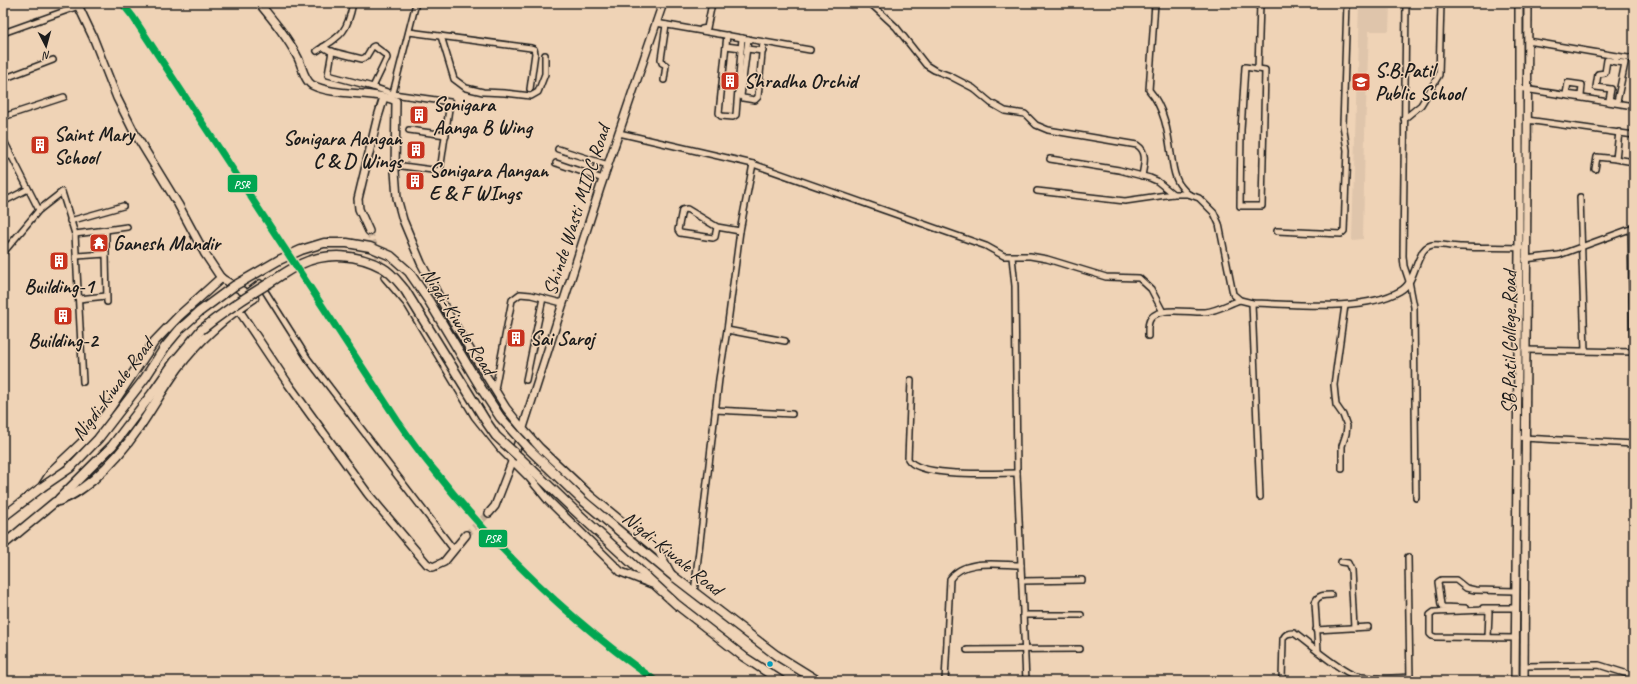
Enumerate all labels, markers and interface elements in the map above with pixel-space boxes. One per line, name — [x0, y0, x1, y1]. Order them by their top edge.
north arrow — [26, 26, 66, 66]
text: N — [41, 49, 51, 63]
place label: S.B.Patil Public School — [1375, 58, 1467, 106]
place label: Shradha Orchid — [744, 69, 861, 94]
building icon: Shradha Orchid — [719, 70, 741, 92]
school or university icon: S.B.Patil Public School — [1350, 71, 1372, 93]
place label: Sonigara Aanga B Wing — [433, 92, 533, 140]
building icon: Sonigara Aanga B Wing — [408, 104, 430, 126]
street label: Shinde Wasti MIDC Road — [537, 119, 617, 298]
place label: Saint Mary School — [54, 122, 136, 170]
place label: Sonigara Aangan C & D Wings — [283, 126, 404, 174]
building icon: Saint Mary School — [29, 134, 51, 156]
building icon: Sonigara Aangan C & D Wings — [405, 139, 427, 161]
place label: Sonigara Aangan E & F WIngs — [429, 158, 550, 206]
building icon: Sonigara Aangan E & F WIngs — [404, 170, 426, 192]
line badge: PSR — [227, 174, 258, 193]
text: PSR — [234, 177, 251, 191]
place label: Ganesh Mandir — [113, 231, 223, 256]
temple icon: Ganesh Mandir — [88, 232, 110, 254]
building icon: Building-1 — [48, 250, 70, 272]
street label: Nigdi-Kiwale Road — [416, 263, 503, 382]
street label: SB Patil College Road — [1497, 267, 1522, 414]
place label: Building-1 — [24, 274, 96, 299]
building icon: Building-2 — [52, 305, 74, 327]
place label: Sai Saroj — [530, 326, 597, 351]
building icon: Sai Saroj — [505, 327, 527, 349]
place label: Building-2 — [28, 328, 100, 353]
street label: Nigdi-Kiwale Road — [66, 331, 161, 445]
street label: Nigdi-Kiwale Road — [617, 505, 730, 603]
line badge: PSR — [478, 529, 508, 548]
text: PSR — [485, 531, 502, 545]
unlabelled marker — [765, 659, 775, 669]

